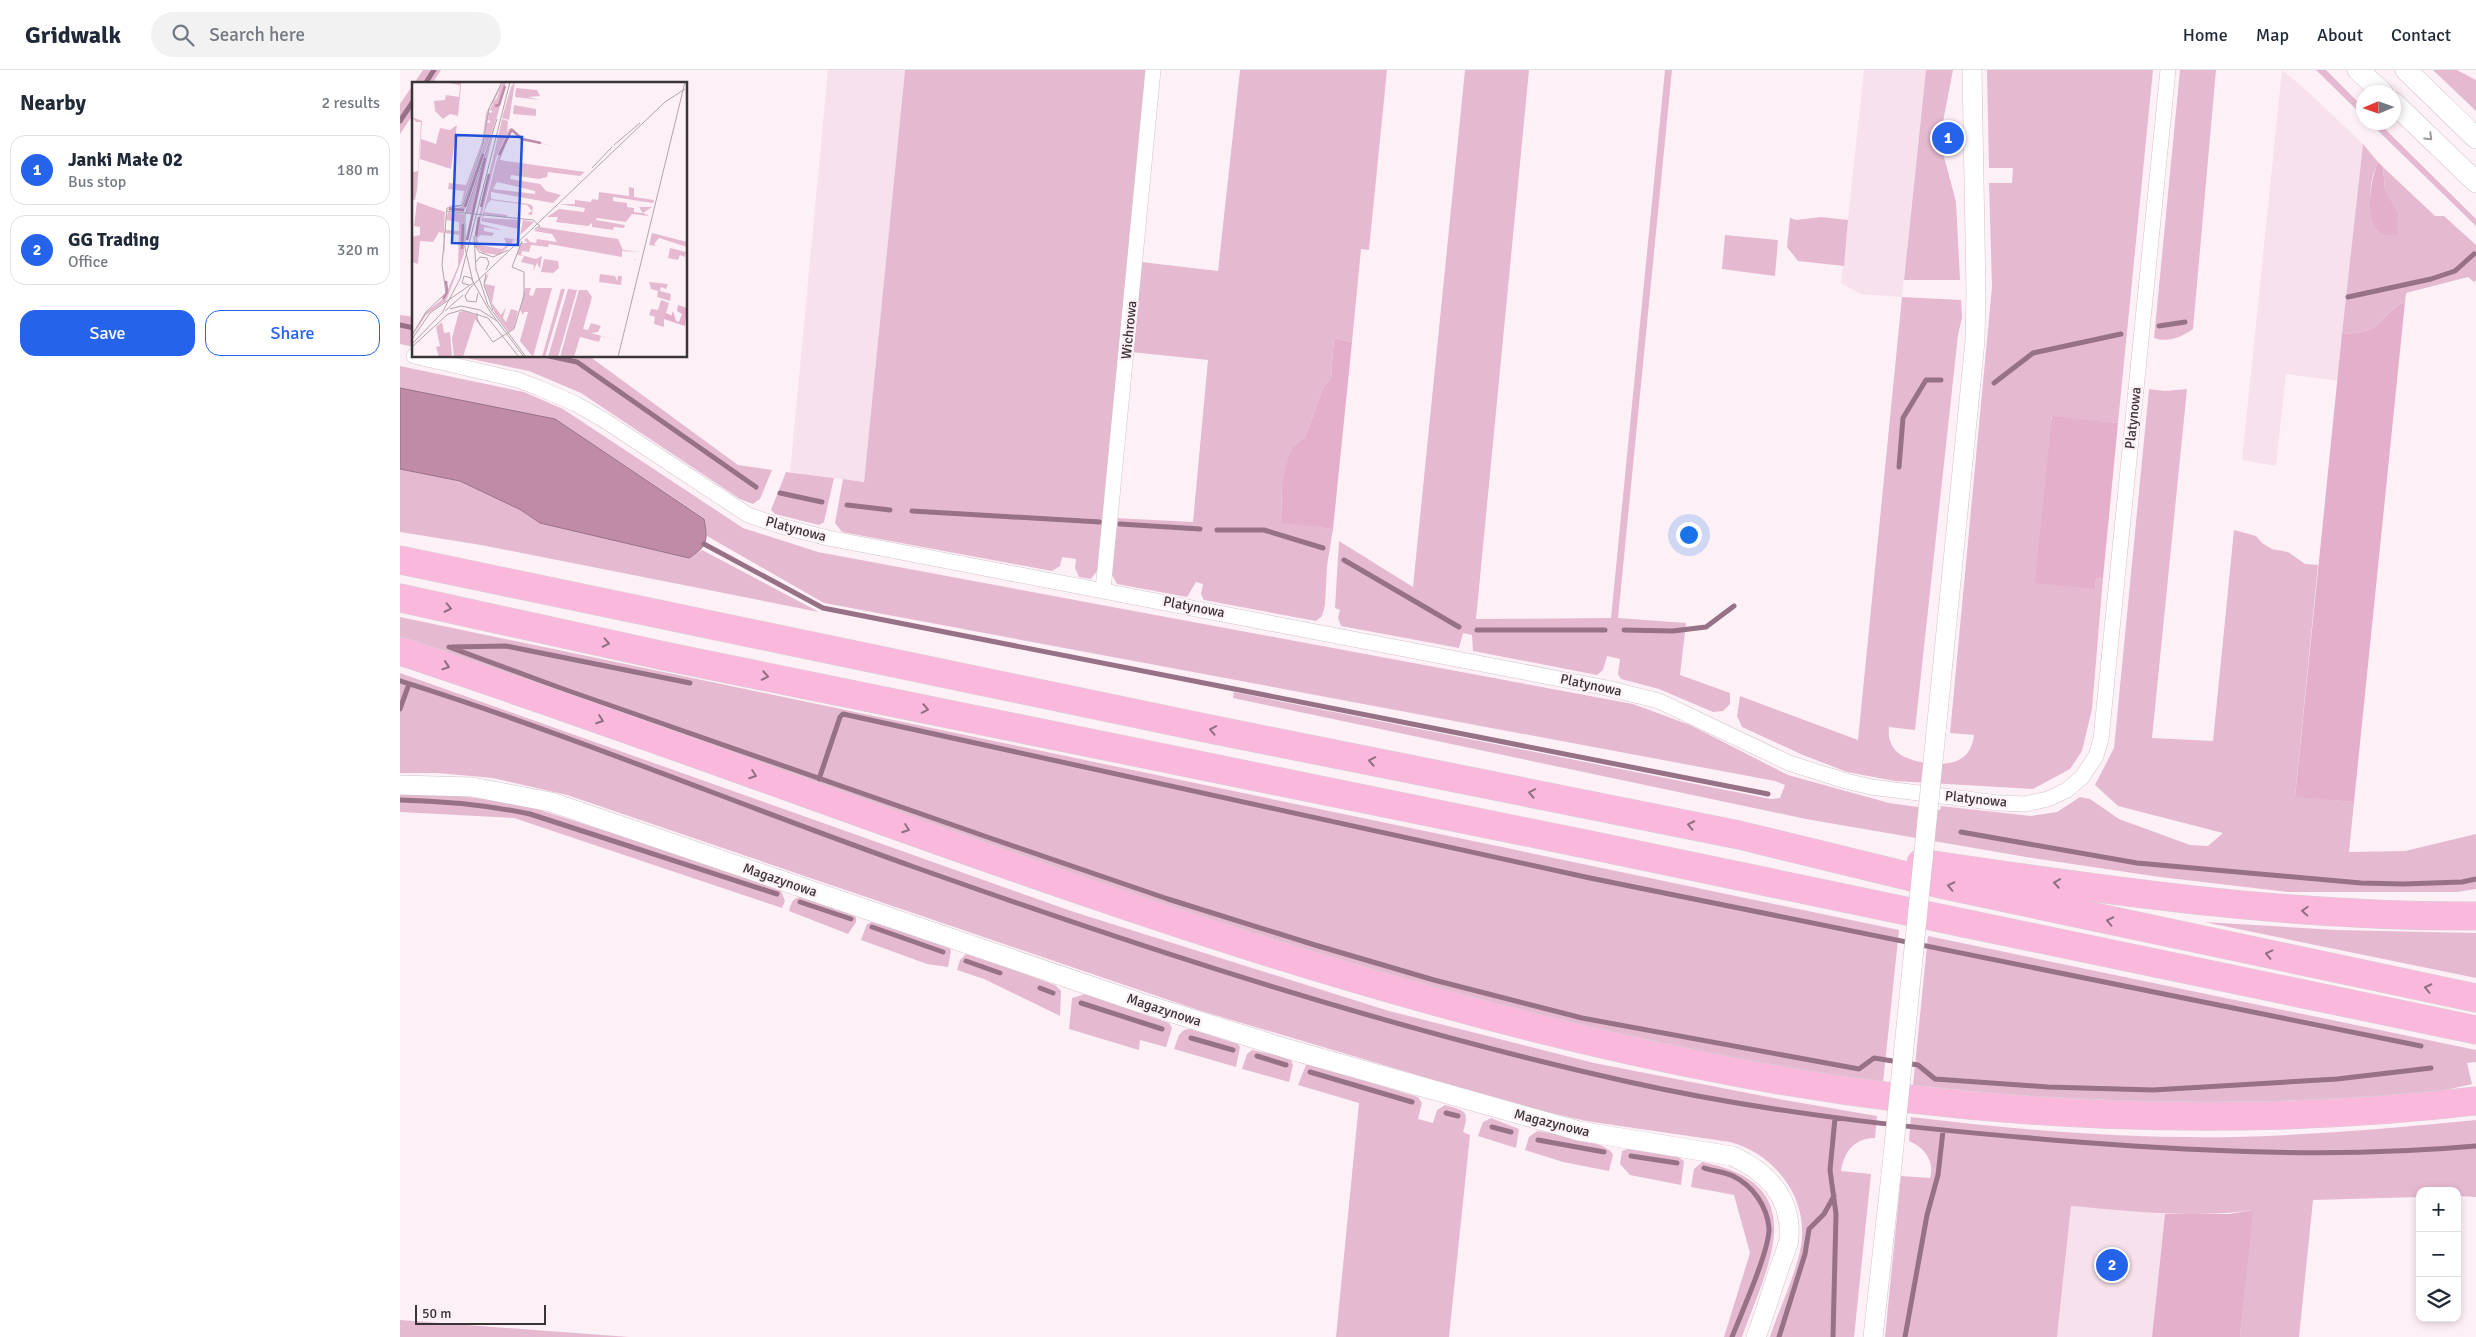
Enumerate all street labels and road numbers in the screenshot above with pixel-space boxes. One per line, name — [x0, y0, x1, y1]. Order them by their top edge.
street label: Wichrowa — [1117, 300, 1141, 360]
street label: Platynowa — [2121, 386, 2145, 450]
street label: Platynowa — [764, 513, 828, 545]
street label: Platynowa — [1162, 593, 1226, 621]
street label: Platynowa — [1559, 670, 1623, 700]
street label: Platynowa — [1944, 787, 2008, 811]
street label: Magazynowa — [741, 859, 819, 901]
street label: Magazynowa — [1125, 990, 1203, 1030]
street label: Magazynowa — [1512, 1105, 1592, 1141]

